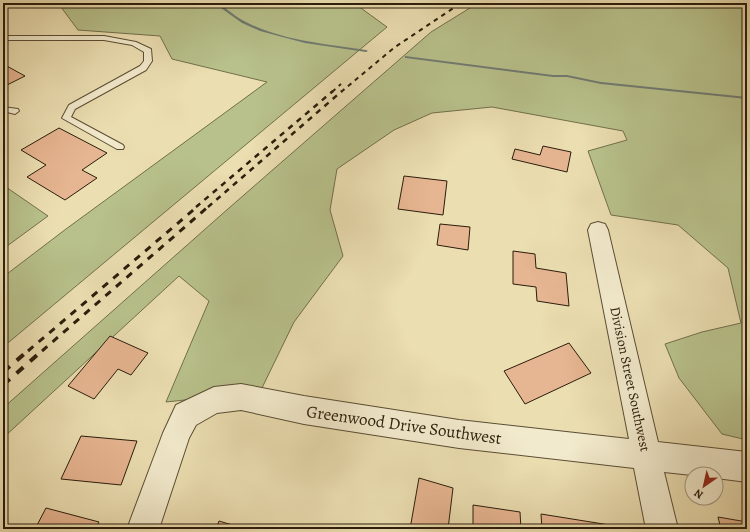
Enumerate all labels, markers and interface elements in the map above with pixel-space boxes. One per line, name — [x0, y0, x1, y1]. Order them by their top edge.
street label: Division Street Southwest — [605, 305, 655, 454]
street label: Greenwood Drive Southwest — [305, 400, 503, 450]
north arrow — [684, 466, 724, 506]
text: N — [691, 485, 706, 502]

